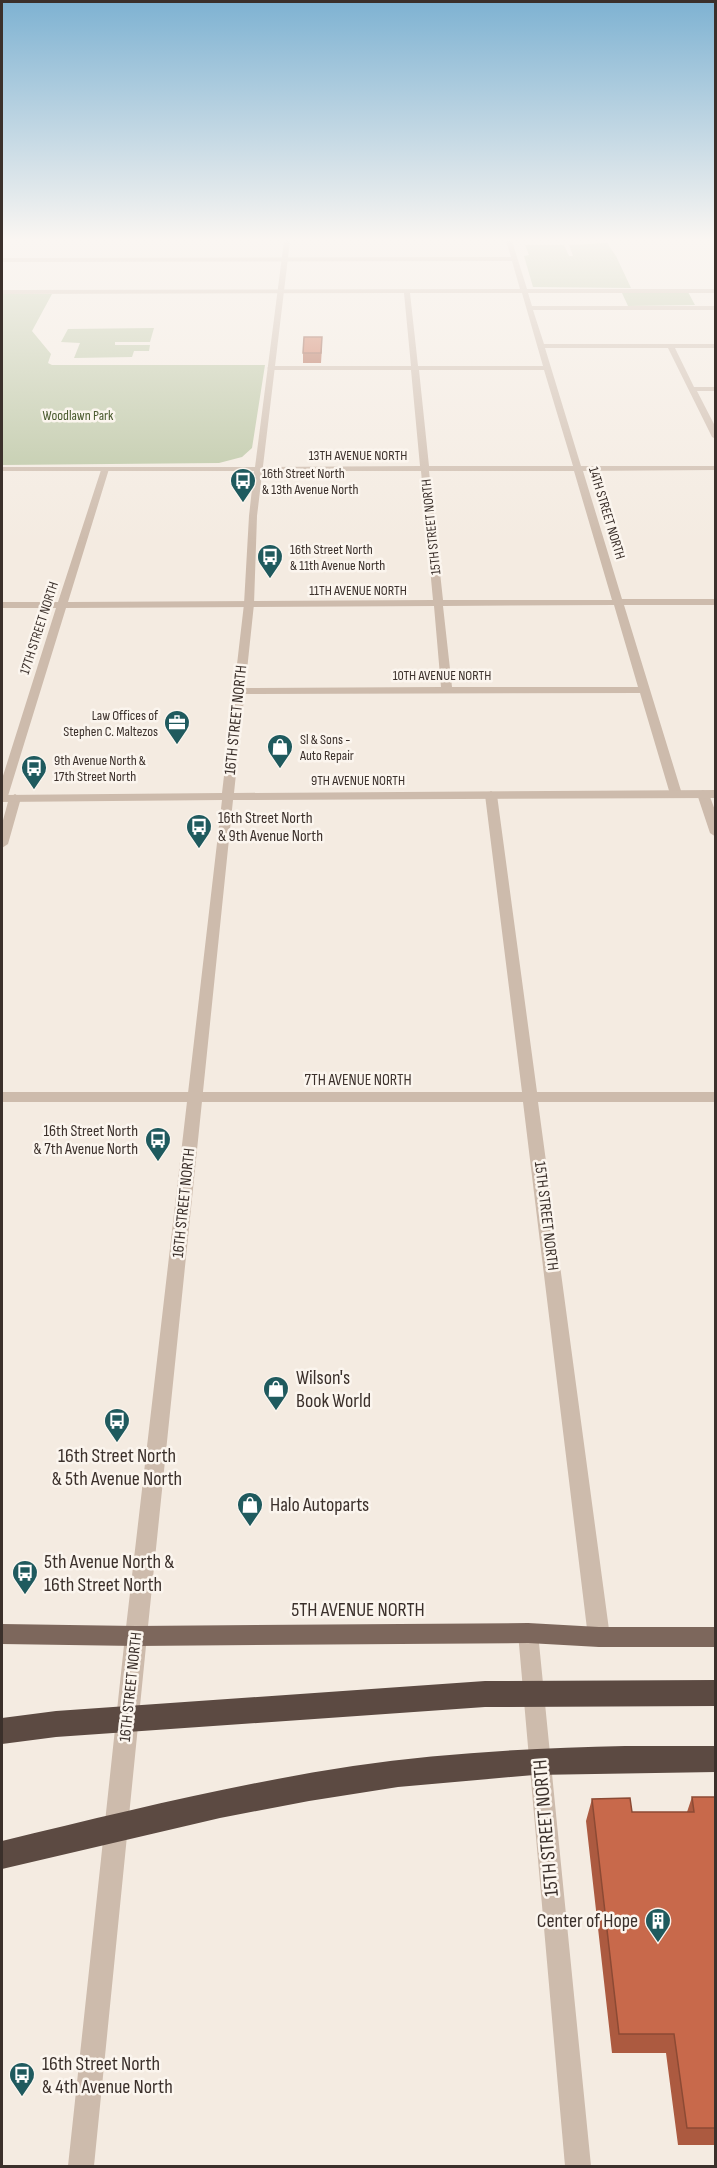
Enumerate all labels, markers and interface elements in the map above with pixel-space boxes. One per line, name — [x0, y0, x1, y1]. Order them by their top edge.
park label: Woodlawn Park — [43, 407, 114, 424]
street label: 13TH AVENUE NORTH — [309, 447, 407, 464]
place label: 16th Street North & 13th Avenue North — [262, 465, 358, 498]
street label: 14TH STREET NORTH — [585, 465, 629, 561]
bus stop icon: 16th Street North & 13th Avenue North — [228, 466, 258, 504]
street label: 15TH STREET NORTH — [418, 478, 444, 576]
place label: 16th Street North & 11th Avenue North — [290, 541, 385, 574]
bus stop icon: 16th Street North & 11th Avenue North — [255, 542, 285, 580]
street label: 17TH STREET NORTH — [16, 579, 62, 677]
street label: 11TH AVENUE NORTH — [309, 582, 407, 599]
street label: 16TH STREET NORTH — [221, 664, 251, 776]
street label: 10TH AVENUE NORTH — [393, 667, 491, 684]
place label: Law Offices of Stephen C. Maltezos — [63, 707, 159, 740]
office icon: Law Offices of Stephen C. Maltezos — [162, 708, 192, 746]
place label: Sl & Sons - Auto Repair — [299, 731, 354, 764]
shop icon: Sl & Sons - Auto Repair — [265, 732, 295, 770]
place label: 9th Avenue North & 17th Street North — [54, 752, 146, 785]
bus stop icon: 9th Avenue North & 17th Street North — [19, 753, 49, 791]
street label: 9TH AVENUE NORTH — [311, 772, 405, 789]
place label: 16th Street North & 9th Avenue North — [218, 809, 323, 846]
bus stop icon: 16th Street North & 9th Avenue North — [184, 812, 214, 850]
street label: 7TH AVENUE NORTH — [304, 1071, 412, 1090]
place label: 16th Street North & 7th Avenue North — [34, 1122, 138, 1159]
bus stop icon: 16th Street North & 7th Avenue North — [143, 1125, 173, 1163]
street label: 16TH STREET NORTH — [169, 1147, 199, 1259]
street label: 15TH STREET NORTH — [530, 1160, 562, 1272]
place label: Wilson's Book World — [296, 1366, 371, 1413]
shop icon: Wilson's Book World — [261, 1374, 291, 1412]
bus stop icon: 16th Street North & 5th Avenue North — [102, 1406, 132, 1444]
place label: 16th Street North & 5th Avenue North — [52, 1444, 182, 1491]
shop icon: Halo Autoparts — [235, 1490, 265, 1528]
place label: Halo Autoparts — [270, 1493, 369, 1517]
place label: 5th Avenue North & 16th Street North — [44, 1550, 174, 1597]
bus stop icon: 5th Avenue North & 16th Street North — [10, 1558, 40, 1596]
street label: 5TH AVENUE NORTH — [291, 1598, 425, 1622]
street label: 16TH STREET NORTH — [116, 1631, 146, 1743]
street label: 15TH STREET NORTH — [528, 1759, 564, 1897]
building icon: Center of Hope — [643, 1906, 673, 1944]
place label: Center of Hope — [537, 1909, 638, 1933]
place label: 16th Street North & 4th Avenue North — [42, 2052, 173, 2099]
bus stop icon: 16th Street North & 4th Avenue North — [7, 2060, 37, 2098]

